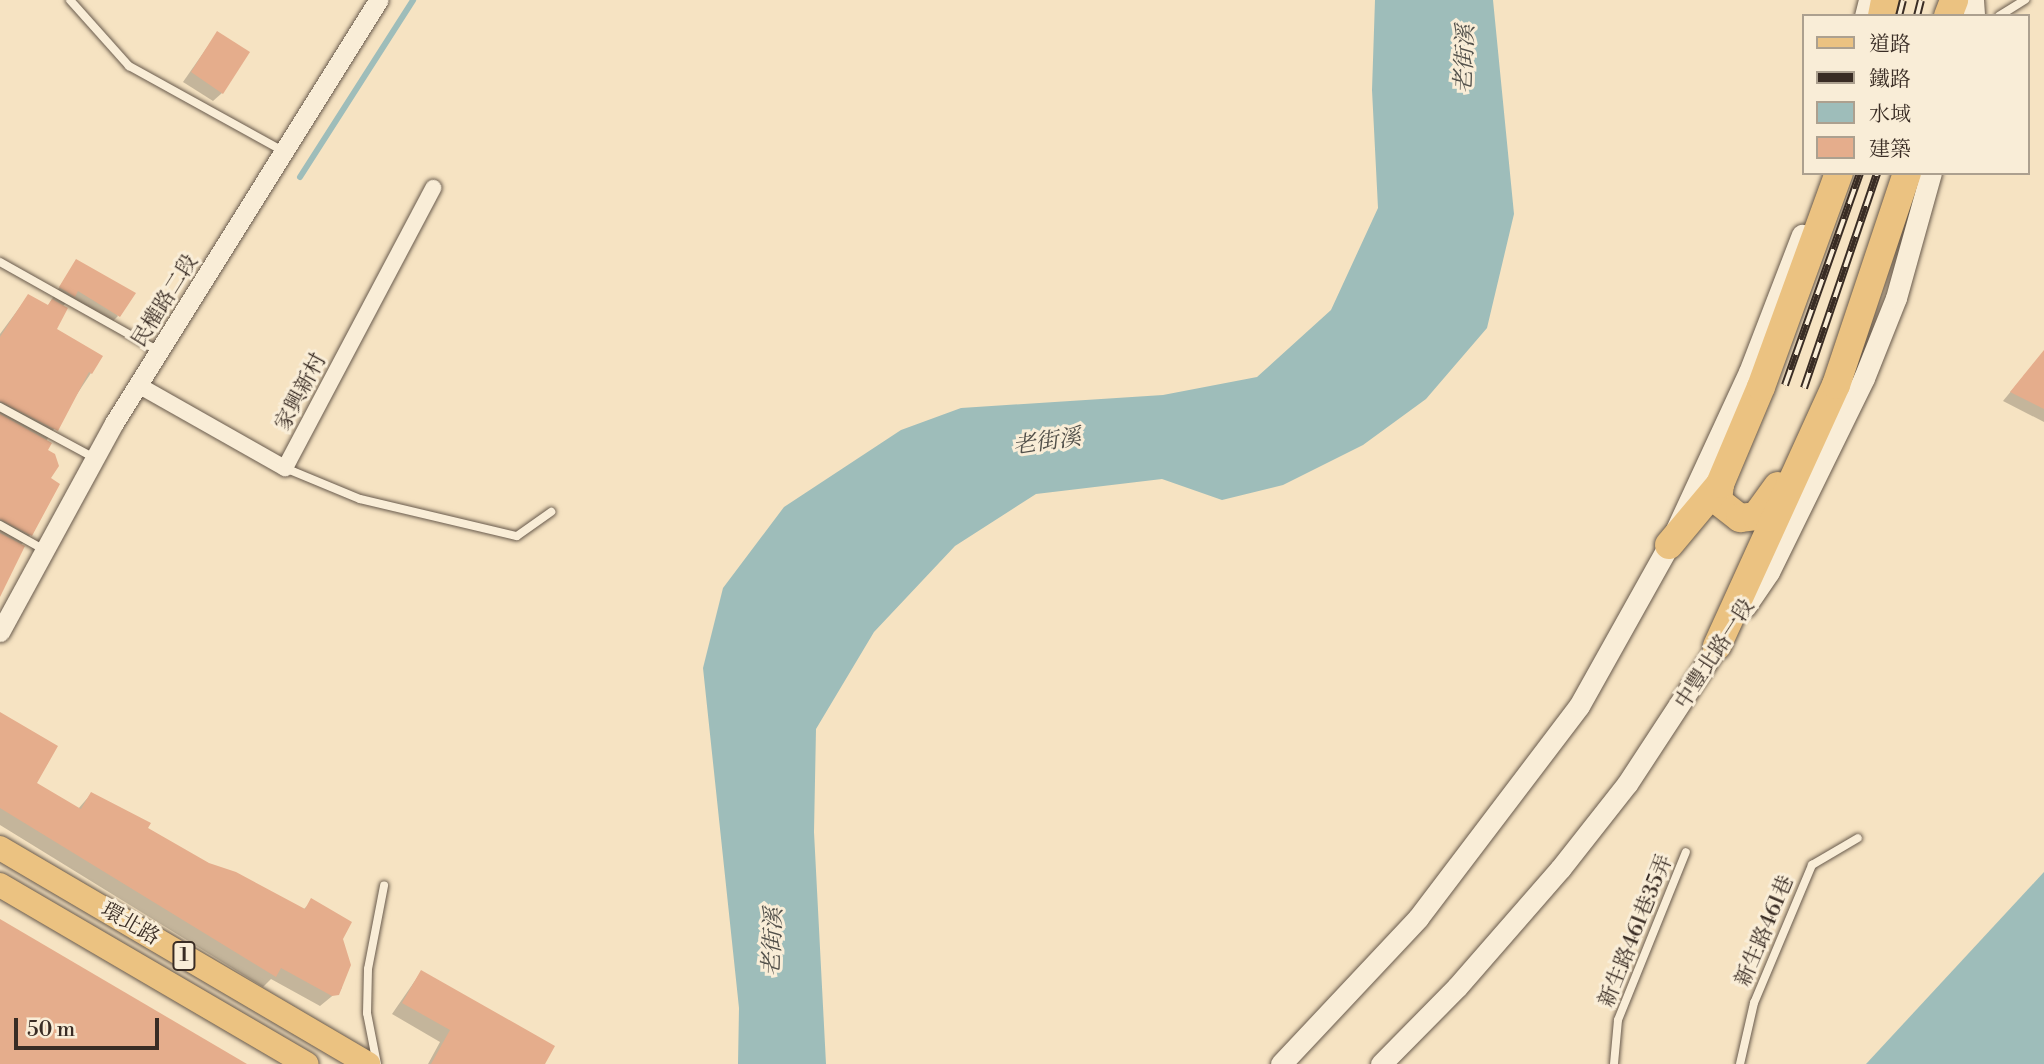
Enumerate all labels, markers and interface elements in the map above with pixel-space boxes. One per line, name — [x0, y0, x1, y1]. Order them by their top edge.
legend — [1802, 14, 2030, 175]
water label: 老街溪 — [1450, 24, 1480, 94]
text: 道路 — [1869, 32, 1911, 58]
text: 鐵路 — [1869, 67, 1911, 93]
text: 水域 — [1869, 102, 1911, 128]
text: 建築 — [1869, 137, 1911, 163]
street label: 民權路二段 — [126, 250, 204, 352]
street label: 家興新村 — [270, 349, 332, 435]
water label: 老街溪 — [1011, 424, 1083, 460]
street label: 中豐北路一段 — [1670, 594, 1760, 714]
street label: 新生路461巷35弄 — [1594, 851, 1678, 1011]
street label: 新生路461巷 — [1730, 872, 1800, 990]
street label: 環北路 — [96, 897, 164, 951]
water label: 老街溪 — [758, 907, 788, 977]
road number: 1 — [172, 940, 196, 972]
scale bar — [18, 1004, 163, 1048]
text: 50 m — [27, 1017, 75, 1043]

